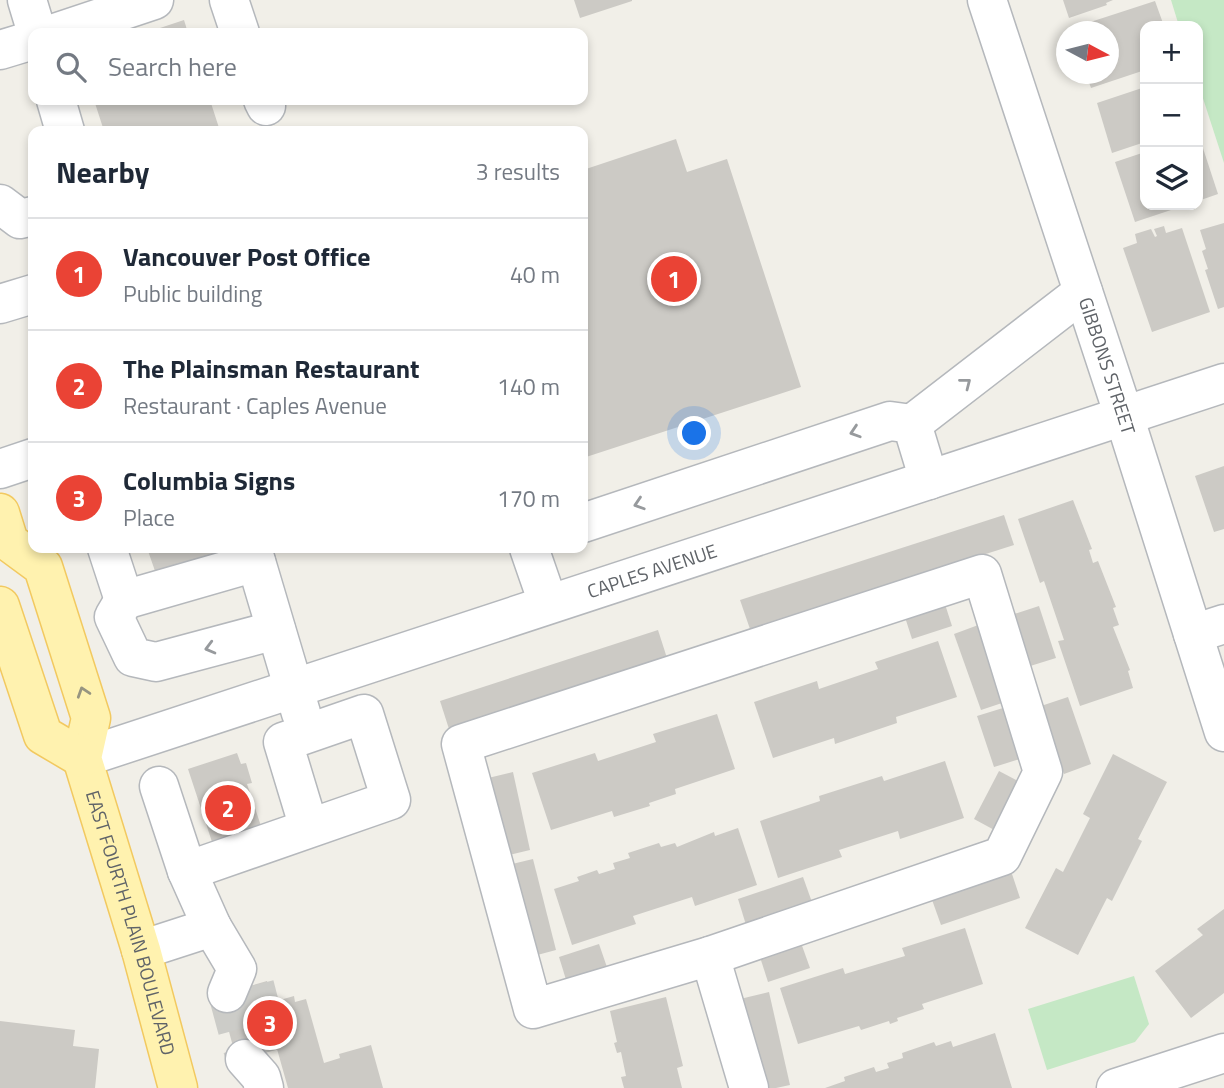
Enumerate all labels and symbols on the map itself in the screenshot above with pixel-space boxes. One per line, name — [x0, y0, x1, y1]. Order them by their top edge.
north arrow — [1056, 21, 1119, 84]
pin: 1 — [651, 253, 697, 305]
street label: GIBBONS STREET — [1072, 293, 1144, 438]
one-way arrow — [958, 378, 971, 391]
your location — [677, 416, 711, 450]
one-way arrow — [849, 424, 861, 439]
one-way arrow — [633, 496, 646, 510]
street label: CAPLES AVENUE — [583, 535, 721, 605]
one-way arrow — [204, 640, 216, 654]
one-way arrow — [76, 686, 91, 698]
pin: 2 — [205, 782, 251, 834]
street label: EAST FOURTH PLAIN BOULEVARD — [79, 787, 184, 1058]
pin: 3 — [247, 997, 293, 1049]

